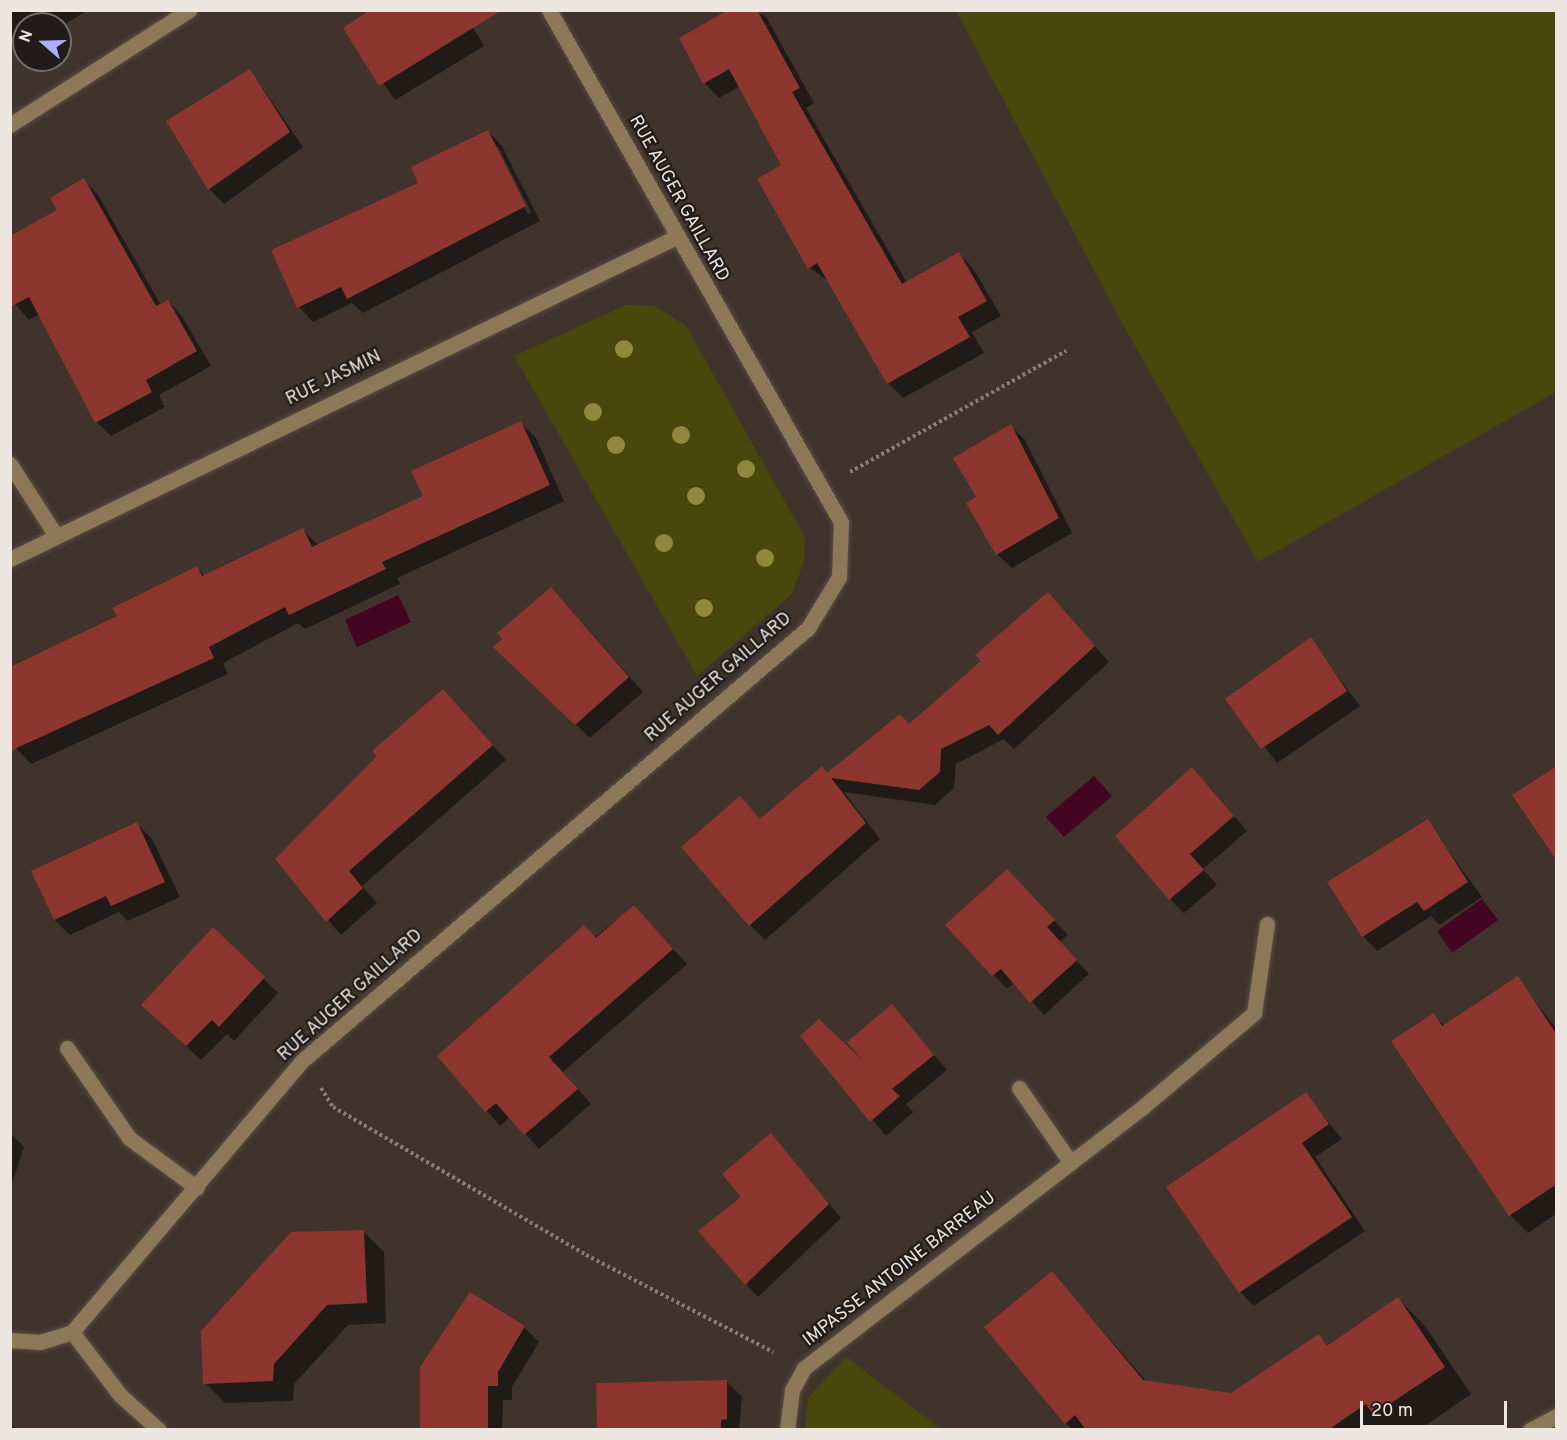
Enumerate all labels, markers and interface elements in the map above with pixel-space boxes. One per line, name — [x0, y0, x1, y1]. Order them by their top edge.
north arrow — [12, 12, 72, 72]
text: N — [16, 28, 38, 45]
street label: RUE AUGER GAILLARD — [623, 112, 733, 286]
street label: RUE JASMIN — [283, 347, 385, 411]
street label: RUE AUGER GAILLARD — [641, 608, 797, 748]
street label: RUE AUGER GAILLARD — [274, 925, 428, 1067]
street label: IMPASSE ANTOINE BARREAU — [799, 1188, 1001, 1352]
scale bar — [1363, 1389, 1510, 1427]
text: 20 m — [1371, 1400, 1413, 1423]

